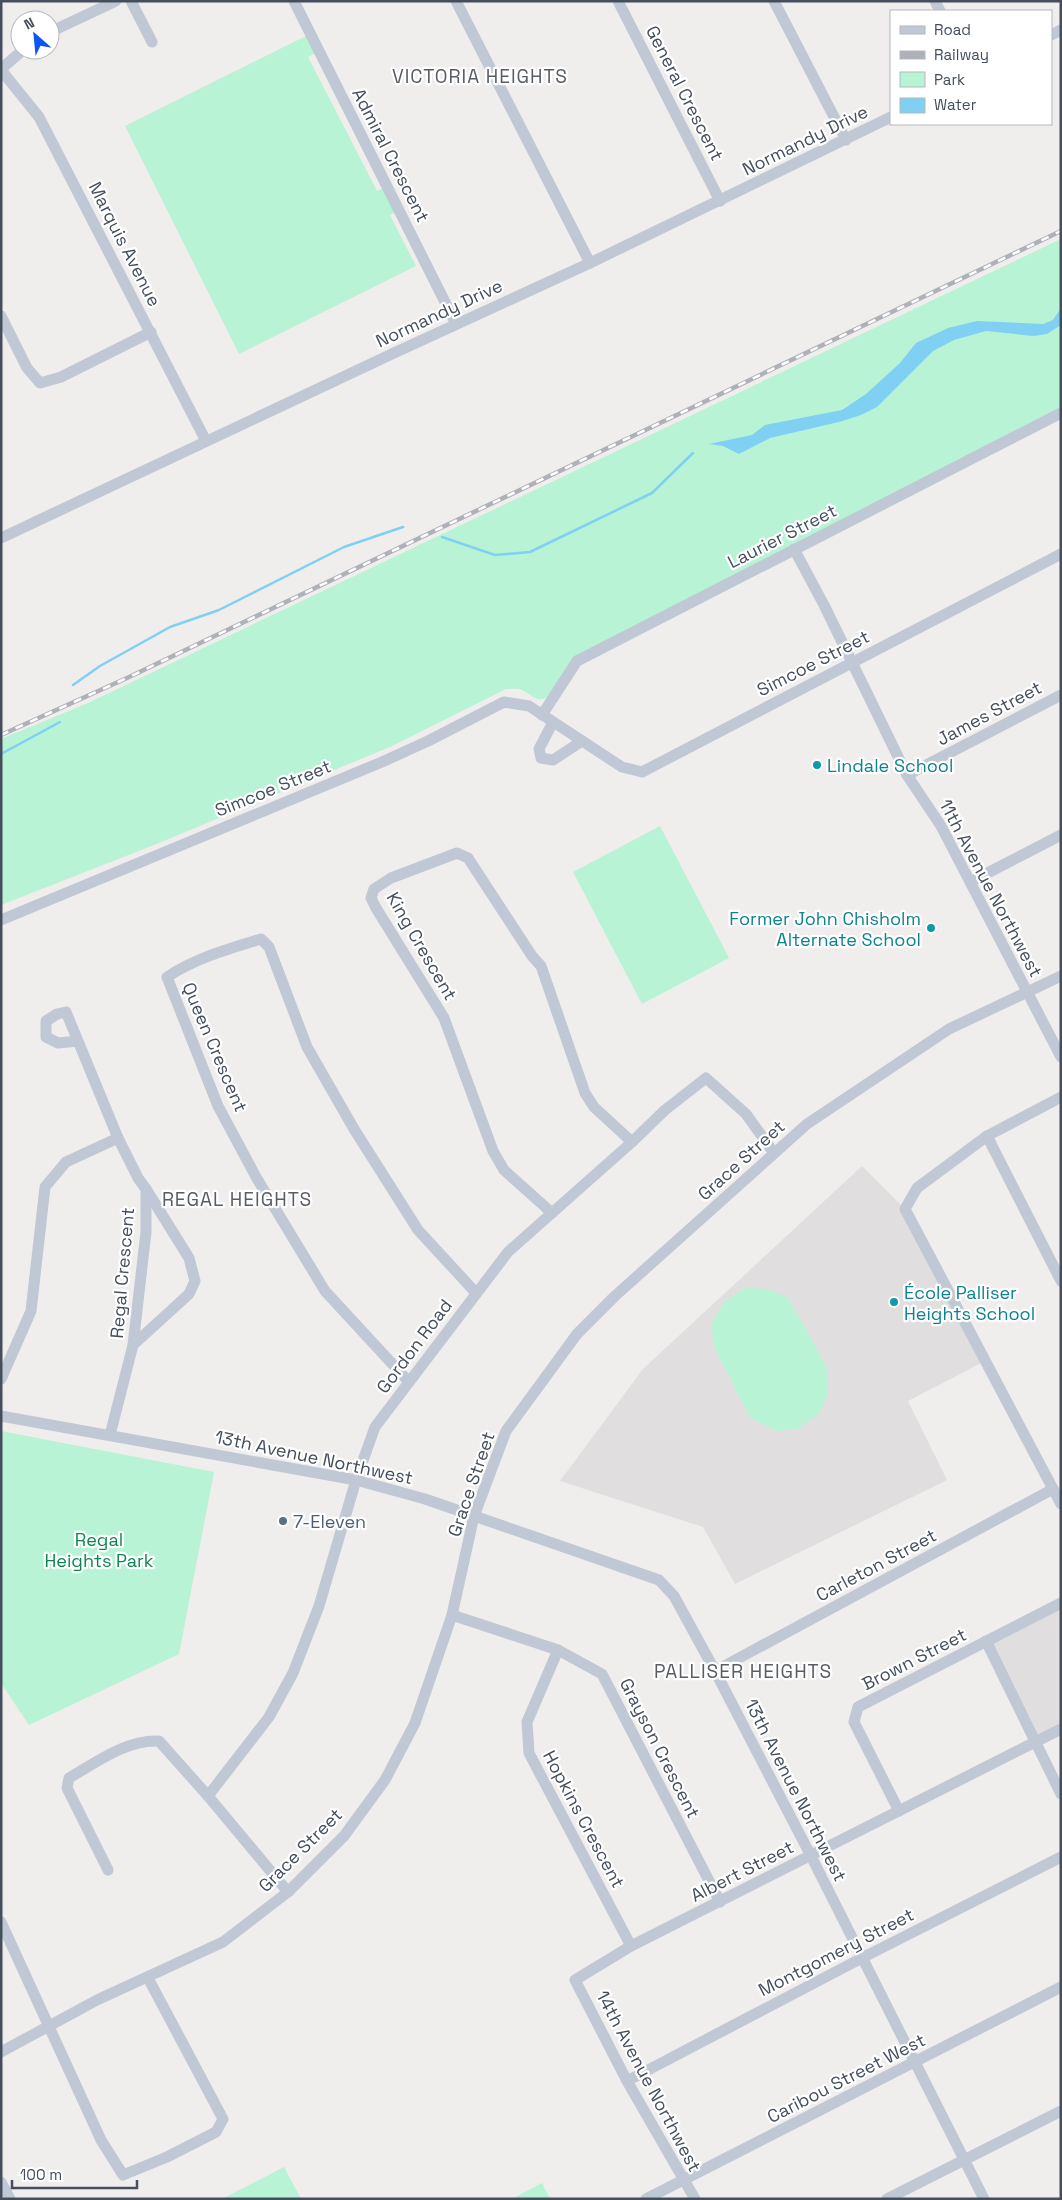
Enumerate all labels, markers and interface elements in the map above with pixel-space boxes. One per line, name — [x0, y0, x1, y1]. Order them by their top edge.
north arrow — [10, 10, 60, 60]
legend — [890, 10, 1052, 125]
text: N — [21, 13, 37, 34]
text: Road — [934, 20, 971, 39]
street label: General Crescent — [641, 22, 729, 164]
text: Railway — [934, 45, 989, 64]
district label: VICTORIA HEIGHTS — [392, 64, 568, 89]
text: Park — [934, 70, 965, 89]
street label: Admiral Crescent — [347, 84, 435, 226]
text: Water — [934, 95, 977, 114]
street label: Normandy Drive — [738, 100, 872, 180]
street label: Marquis Avenue — [84, 178, 166, 310]
street label: Normandy Drive — [372, 274, 506, 352]
street label: Laurier Street — [724, 499, 840, 573]
street label: Simcoe Street — [753, 625, 873, 701]
street label: James Street — [932, 676, 1046, 750]
street label: Simcoe Street — [212, 754, 334, 822]
place label: Lindale School — [827, 754, 953, 777]
marker: Lindale School — [811, 759, 823, 771]
street label: 11th Avenue Northwest — [934, 795, 1048, 981]
street label: King Crescent — [382, 888, 462, 1004]
place label: Former John Chisholm Alternate School — [729, 907, 921, 951]
marker: Former John Chisholm Alternate School — [925, 922, 937, 934]
street label: Queen Crescent — [177, 979, 253, 1115]
street label: Grace Street — [693, 1115, 789, 1205]
district label: REGAL HEIGHTS — [162, 1187, 312, 1212]
street label: Regal Crescent — [105, 1206, 139, 1340]
place label: École Palliser Heights School — [904, 1281, 1035, 1325]
street label: Gordon Road — [371, 1294, 457, 1398]
marker: École Palliser Heights School — [888, 1296, 900, 1308]
street label: 13th Avenue Northwest — [213, 1425, 415, 1489]
street label: Grace Street — [442, 1428, 500, 1540]
place label: 7-Eleven — [293, 1510, 366, 1533]
marker: 7-Eleven — [277, 1515, 289, 1527]
street label: Carleton Street — [812, 1524, 940, 1606]
park label: Regal Heights Park — [44, 1528, 154, 1572]
street label: Brown Street — [858, 1623, 970, 1695]
district label: PALLISER HEIGHTS — [654, 1659, 832, 1684]
street label: Grayson Crescent — [615, 1674, 705, 1822]
street label: 13th Avenue Northwest — [740, 1695, 852, 1885]
street label: Hopkins Crescent — [538, 1746, 630, 1892]
street label: Grace Street — [253, 1803, 347, 1897]
street label: Albert Street — [687, 1835, 797, 1907]
street label: Montgomery Street — [754, 1903, 918, 2001]
street label: 14th Avenue Northwest — [591, 1986, 707, 2176]
street label: Caribou Street West — [763, 2028, 929, 2128]
scale bar — [12, 2158, 138, 2190]
text: 100 m — [20, 2165, 62, 2184]

